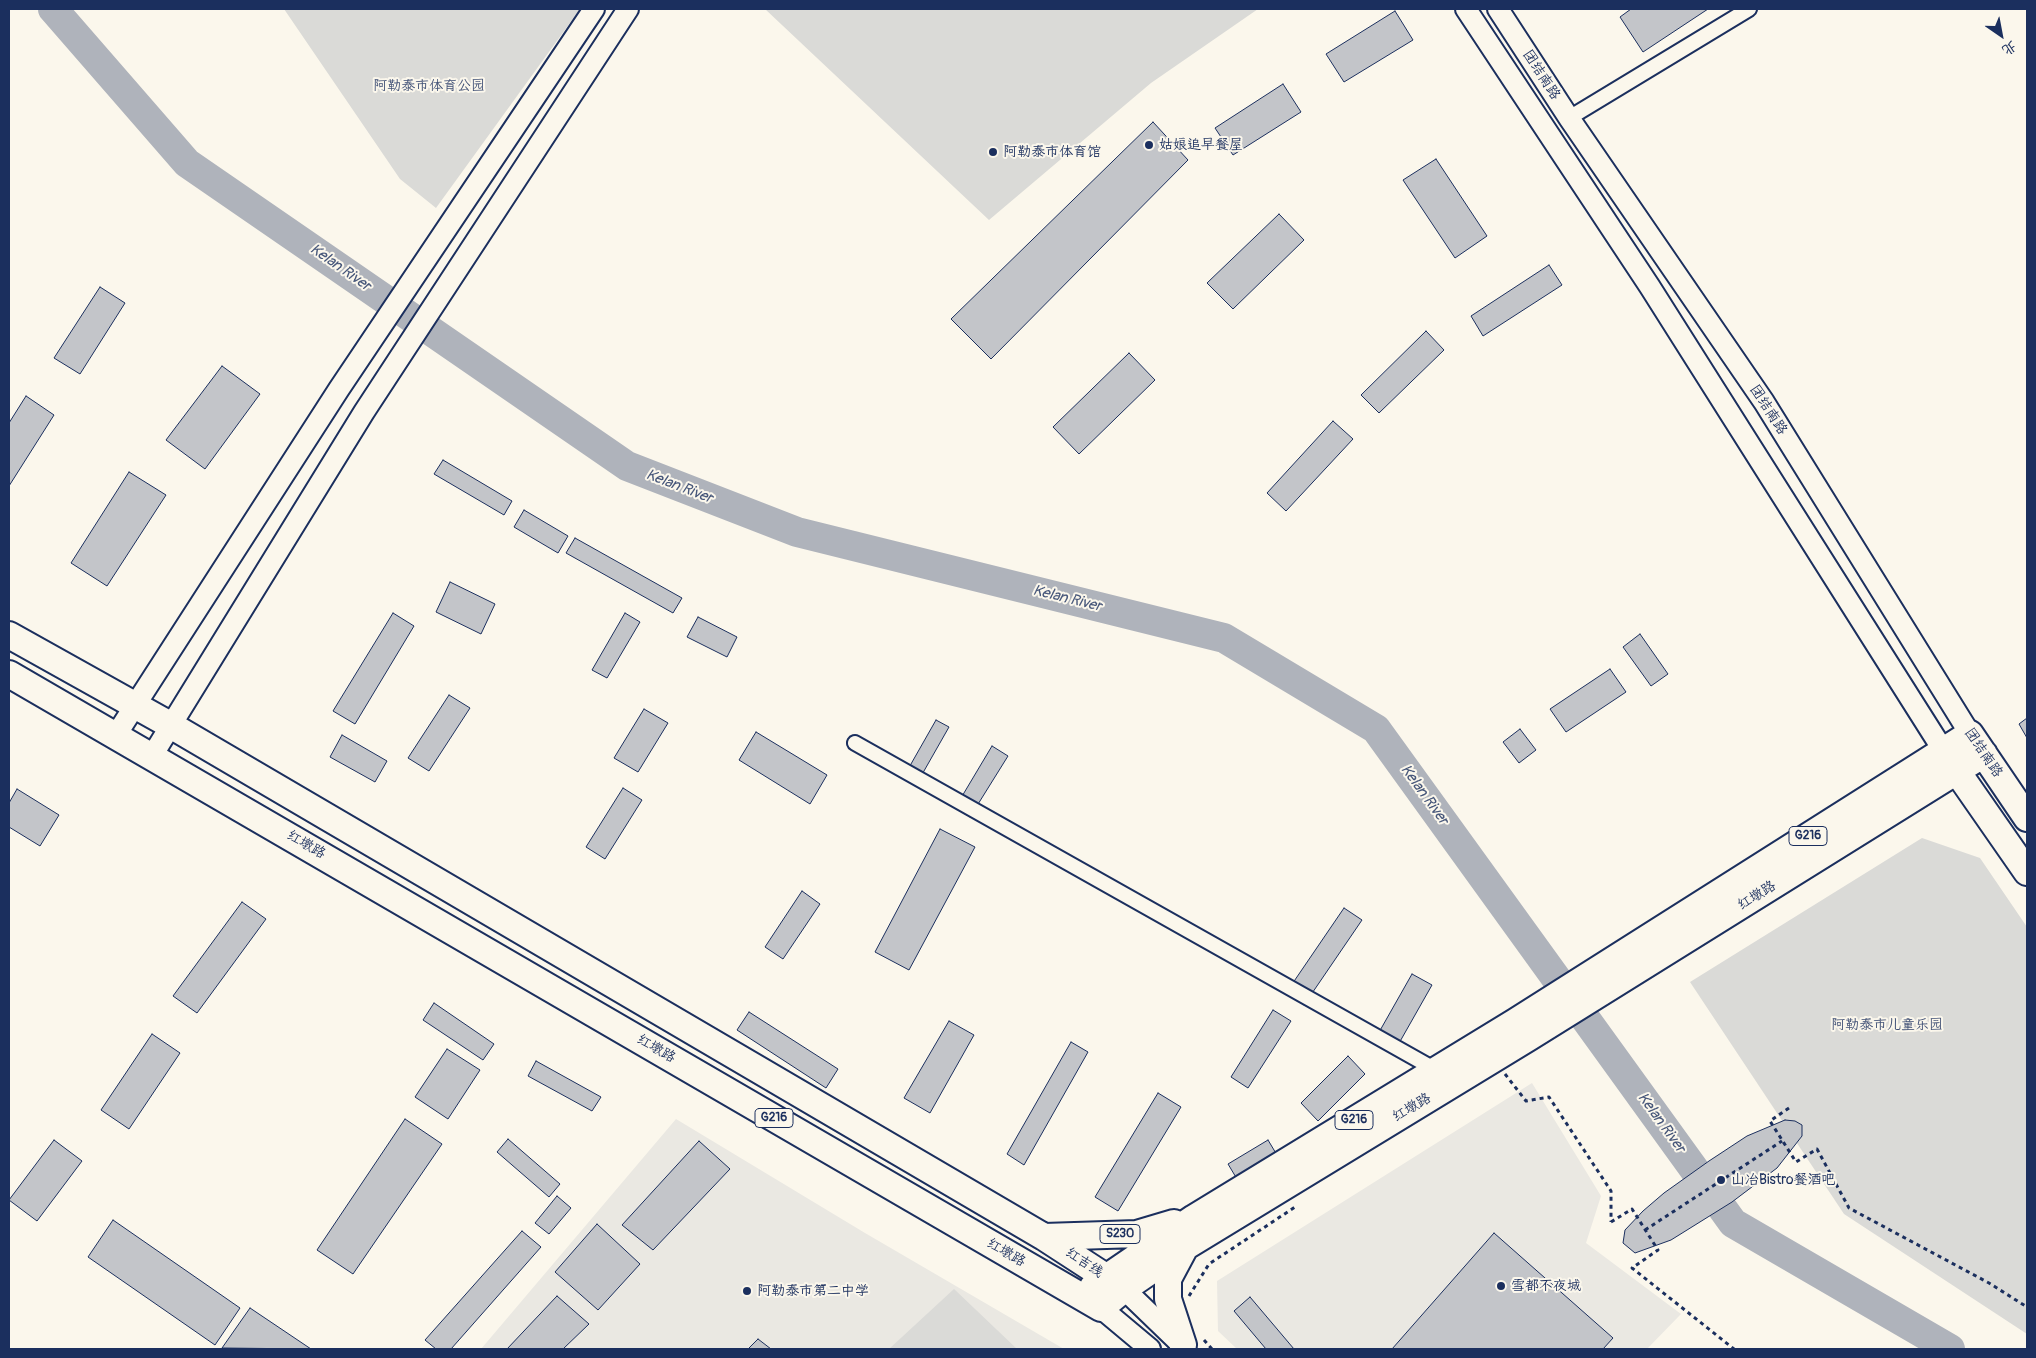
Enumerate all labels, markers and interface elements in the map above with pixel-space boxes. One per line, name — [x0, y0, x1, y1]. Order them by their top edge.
north arrow — [1976, 10, 2026, 60]
text: 北 — [1999, 37, 2020, 59]
street label: 团结南路 — [1519, 47, 1563, 103]
park label: 阿勒泰市体育公园 — [373, 78, 485, 94]
place label: 姑娘追早餐屋 — [1159, 137, 1243, 153]
marker: 姑娘追早餐屋 — [1143, 139, 1155, 151]
place label: 阿勒泰市体育馆 — [1003, 144, 1101, 160]
marker: 阿勒泰市体育馆 — [987, 146, 999, 158]
water label: Kelan River — [306, 241, 374, 295]
street label: 团结南路 — [1746, 382, 1790, 438]
water label: Kelan River — [643, 466, 715, 508]
water label: Kelan River — [1031, 582, 1103, 616]
street label: 团结南路 — [1960, 725, 2006, 781]
water label: Kelan River — [1396, 762, 1452, 828]
road number: G216 — [1789, 826, 1827, 846]
street label: 红墩路 — [284, 827, 328, 863]
street label: 红墩路 — [1735, 878, 1779, 914]
park label: 阿勒泰市儿童乐园 — [1831, 1017, 1943, 1033]
street label: 红墩路 — [634, 1031, 678, 1067]
street label: 红墩路 — [1390, 1090, 1434, 1126]
water label: Kelan River — [1633, 1090, 1689, 1156]
road number: G216 — [755, 1108, 793, 1128]
road number: G216 — [1335, 1110, 1373, 1130]
place label: 山冶Bistro餐酒吧 — [1731, 1172, 1836, 1188]
marker: 山冶Bistro餐酒吧 — [1715, 1174, 1727, 1186]
road number: S230 — [1100, 1224, 1140, 1244]
street label: 红墩路 — [984, 1235, 1028, 1271]
street label: 红吉线 — [1062, 1244, 1106, 1282]
place label: 雪都不夜城 — [1511, 1278, 1581, 1294]
marker: 雪都不夜城 — [1495, 1280, 1507, 1292]
place label: 阿勒泰市第二中学 — [757, 1283, 869, 1299]
marker: 阿勒泰市第二中学 — [741, 1285, 753, 1297]

